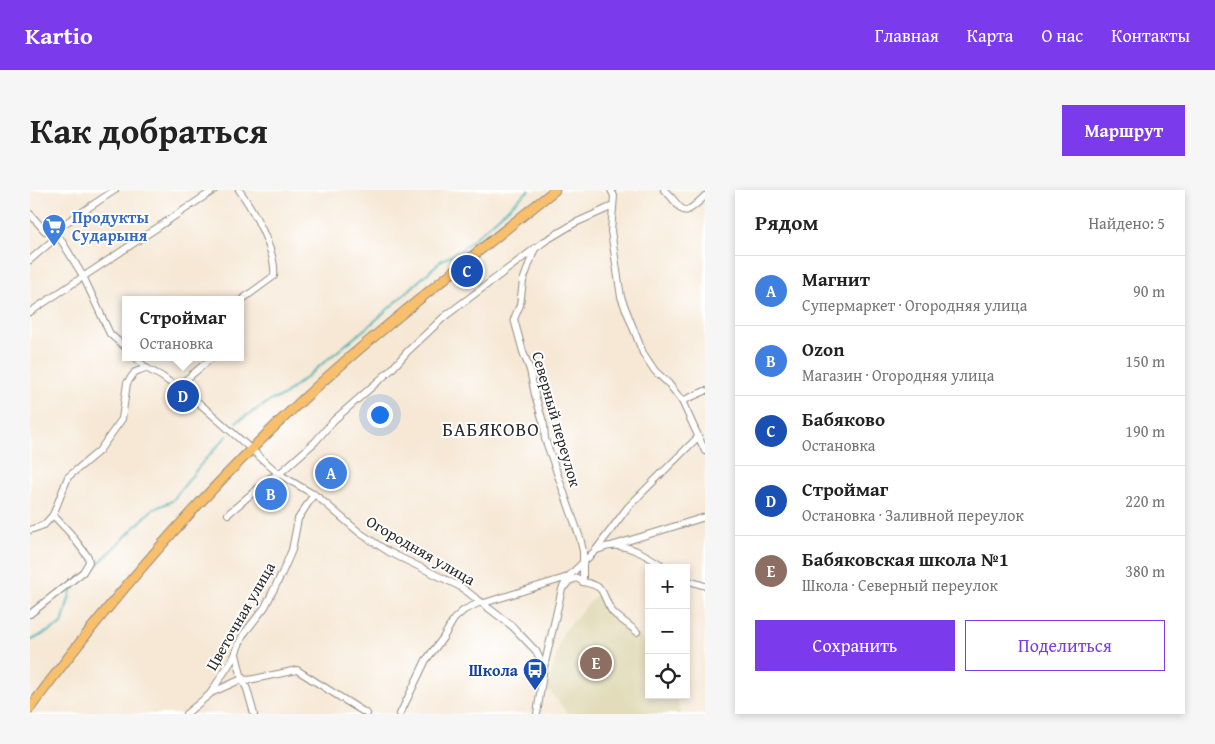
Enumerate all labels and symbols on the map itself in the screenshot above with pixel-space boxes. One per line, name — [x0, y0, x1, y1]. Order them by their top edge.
place label: Продукты Сударыня — [72, 205, 149, 247]
supermarket icon: Продукты Сударыня — [41, 213, 67, 247]
pin: C — [451, 252, 483, 290]
street label: Северный переулок — [526, 348, 588, 490]
pin: D — [167, 377, 199, 415]
your location — [367, 402, 393, 428]
district label: БАБЯКОВО — [442, 415, 540, 443]
pin: A — [315, 454, 347, 492]
pin: B — [255, 475, 287, 513]
street label: Огородняя улица — [362, 509, 480, 591]
street label: Цветочная улица — [199, 557, 281, 675]
pin: E — [580, 644, 612, 682]
bus stop icon: Школа — [522, 657, 548, 691]
place label: Школа — [469, 658, 519, 682]

